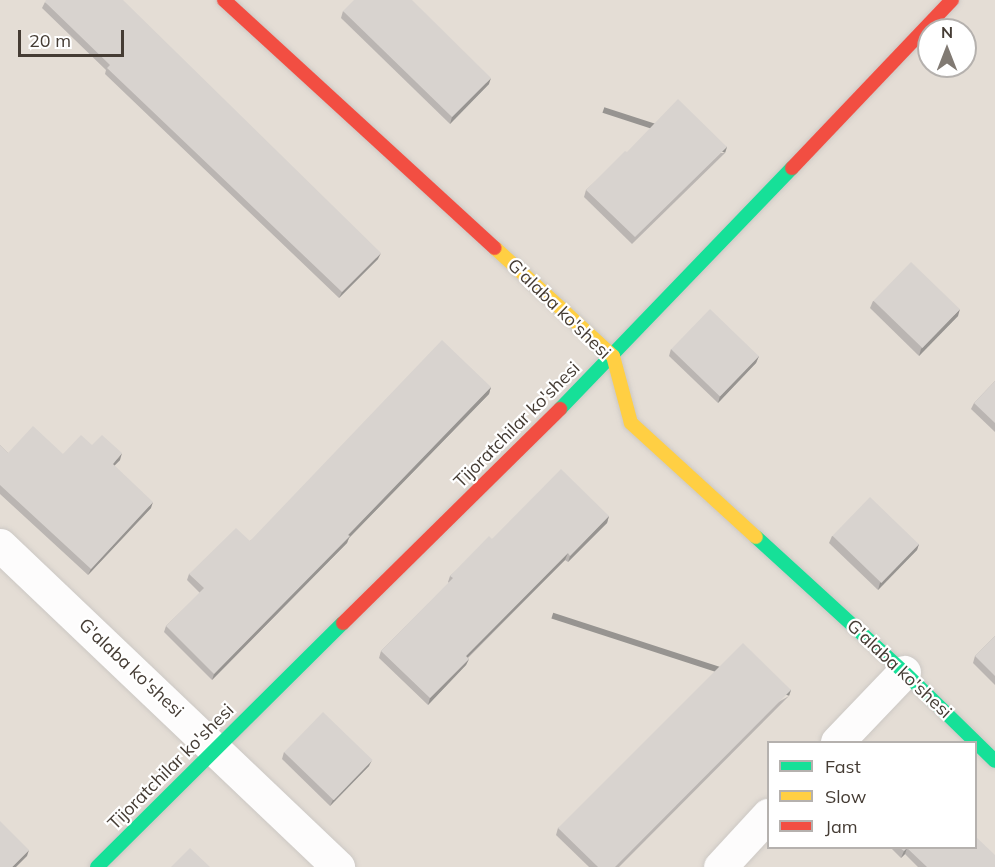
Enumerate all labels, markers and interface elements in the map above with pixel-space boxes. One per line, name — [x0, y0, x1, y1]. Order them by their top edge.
scale bar — [21, 18, 128, 56]
north arrow — [917, 18, 977, 78]
text: N — [941, 22, 953, 42]
text: 20 m — [29, 29, 71, 52]
street label: G'alaba ko'shesi — [503, 254, 615, 364]
street label: Tijoratchilar ko'shesi — [450, 358, 584, 492]
street label: G'alaba ko'shesi — [74, 614, 188, 722]
street label: G'alaba ko'shesi — [842, 615, 956, 723]
street label: Tijoratchilar ko'shesi — [104, 700, 238, 834]
legend — [767, 741, 977, 849]
text: Fast — [825, 755, 861, 778]
text: Slow — [825, 785, 866, 808]
text: Jam — [825, 815, 858, 838]

